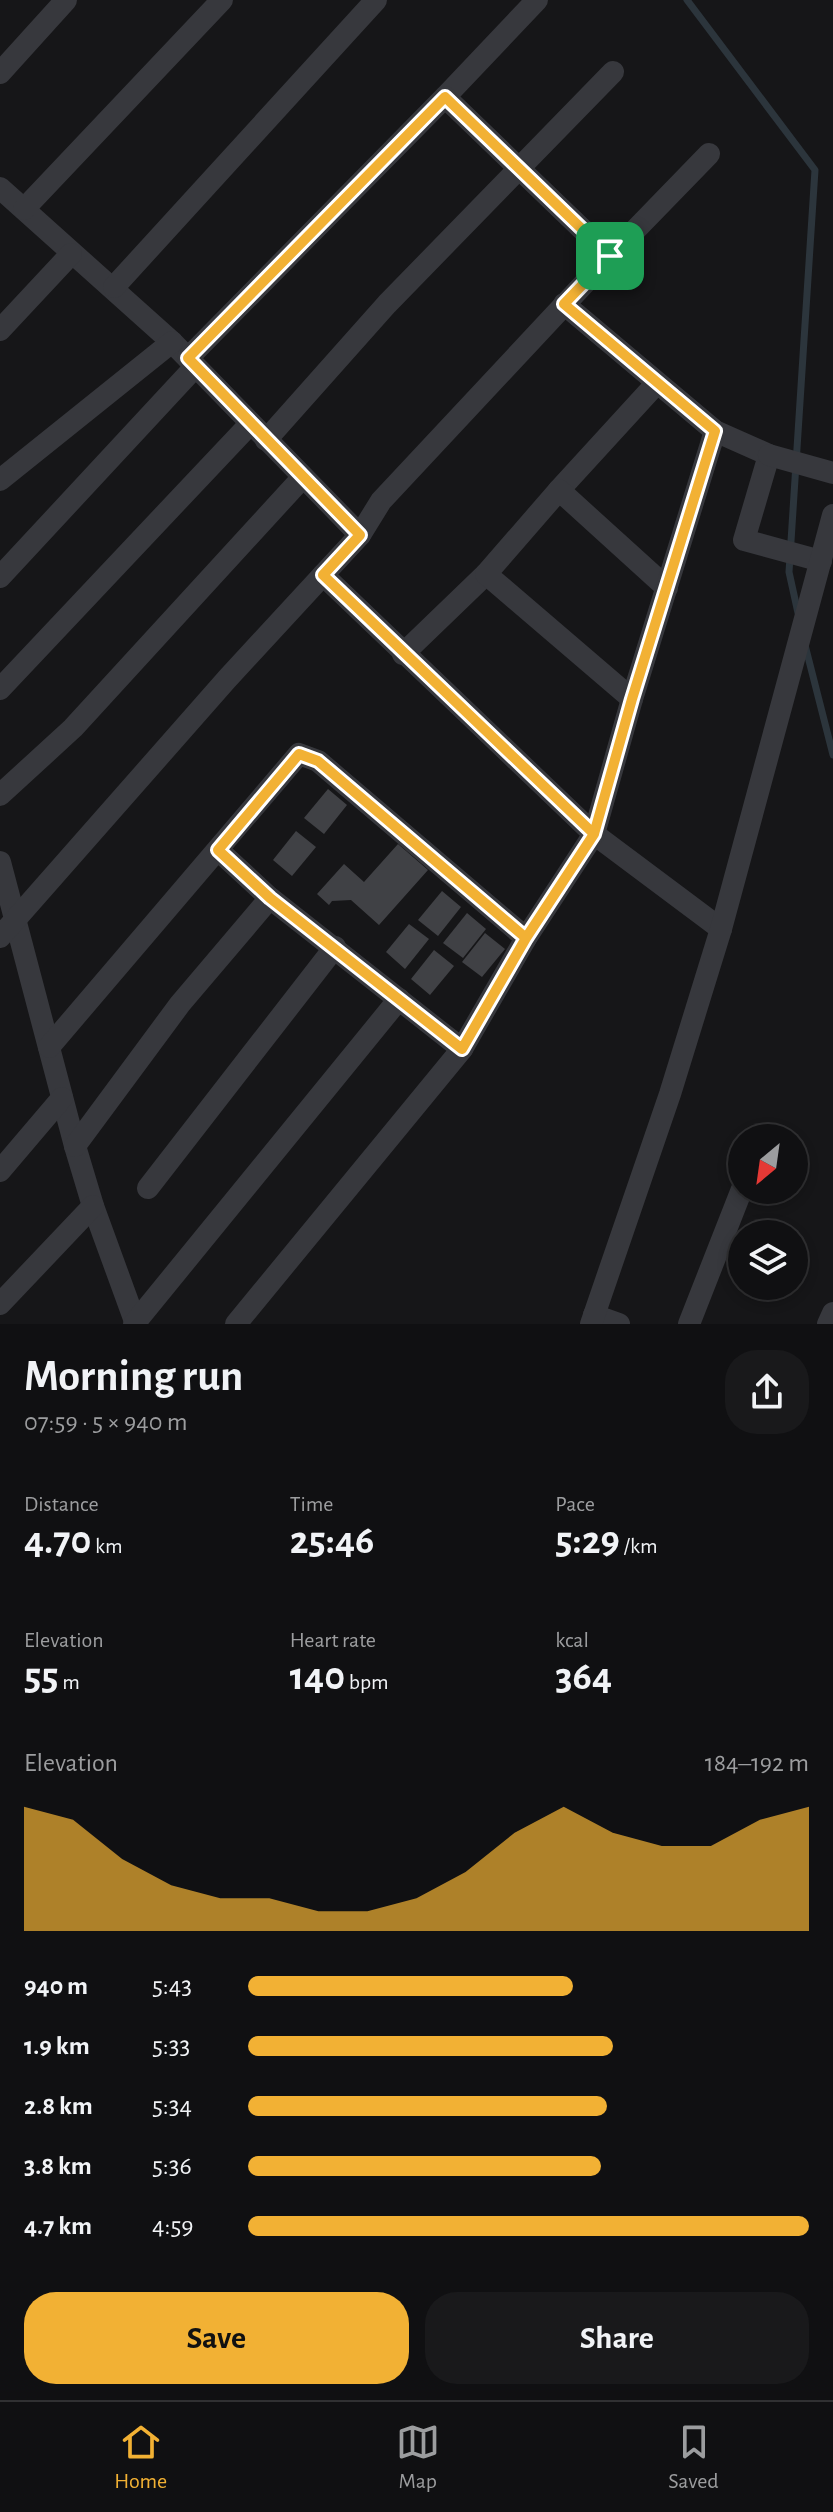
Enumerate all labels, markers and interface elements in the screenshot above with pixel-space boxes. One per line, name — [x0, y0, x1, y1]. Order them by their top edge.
pin — [576, 222, 644, 290]
icon: arrive — [588, 234, 632, 278]
north arrow — [728, 1124, 808, 1204]
map controls — [728, 1124, 808, 1300]
button: layers — [728, 1220, 808, 1300]
button: share — [725, 1350, 809, 1434]
text: Morning run — [24, 1355, 243, 1399]
text: 07:59 · 5 × 940 m — [24, 1409, 188, 1435]
text: Distance — [24, 1493, 99, 1515]
text: Time — [290, 1493, 334, 1515]
text: Pace — [555, 1493, 595, 1515]
text: 4.70 — [24, 1521, 91, 1561]
text: 25:46 — [290, 1521, 374, 1561]
text: 5:29 — [555, 1521, 620, 1561]
text: km — [91, 1535, 123, 1557]
text: /km — [620, 1535, 658, 1557]
text: Elevation — [24, 1629, 104, 1651]
text: Heart rate — [290, 1629, 376, 1651]
text: kcal — [555, 1629, 589, 1651]
text: 55 — [24, 1657, 59, 1697]
text: 140 — [290, 1657, 345, 1697]
text: 364 — [555, 1657, 612, 1697]
text: m — [59, 1671, 80, 1693]
text: bpm — [345, 1671, 389, 1693]
text: Elevation — [24, 1750, 118, 1776]
text: 184–192 m — [705, 1750, 809, 1776]
text: 940 m — [24, 1973, 88, 1999]
text: 5:43 — [152, 1973, 192, 1999]
text: 1.9 km — [24, 2033, 90, 2059]
text: 5:33 — [152, 2033, 190, 2059]
text: 2.8 km — [24, 2093, 93, 2119]
text: 5:34 — [152, 2093, 192, 2119]
text: 3.8 km — [24, 2153, 92, 2179]
text: 5:36 — [152, 2153, 192, 2179]
text: 4.7 km — [24, 2213, 92, 2239]
text: 4:59 — [152, 2213, 194, 2239]
button: Save — [24, 2292, 409, 2384]
button: Share — [425, 2292, 809, 2384]
tab: Home — [114, 2420, 167, 2494]
tab: Map — [396, 2420, 440, 2494]
tab: Saved — [668, 2420, 719, 2494]

